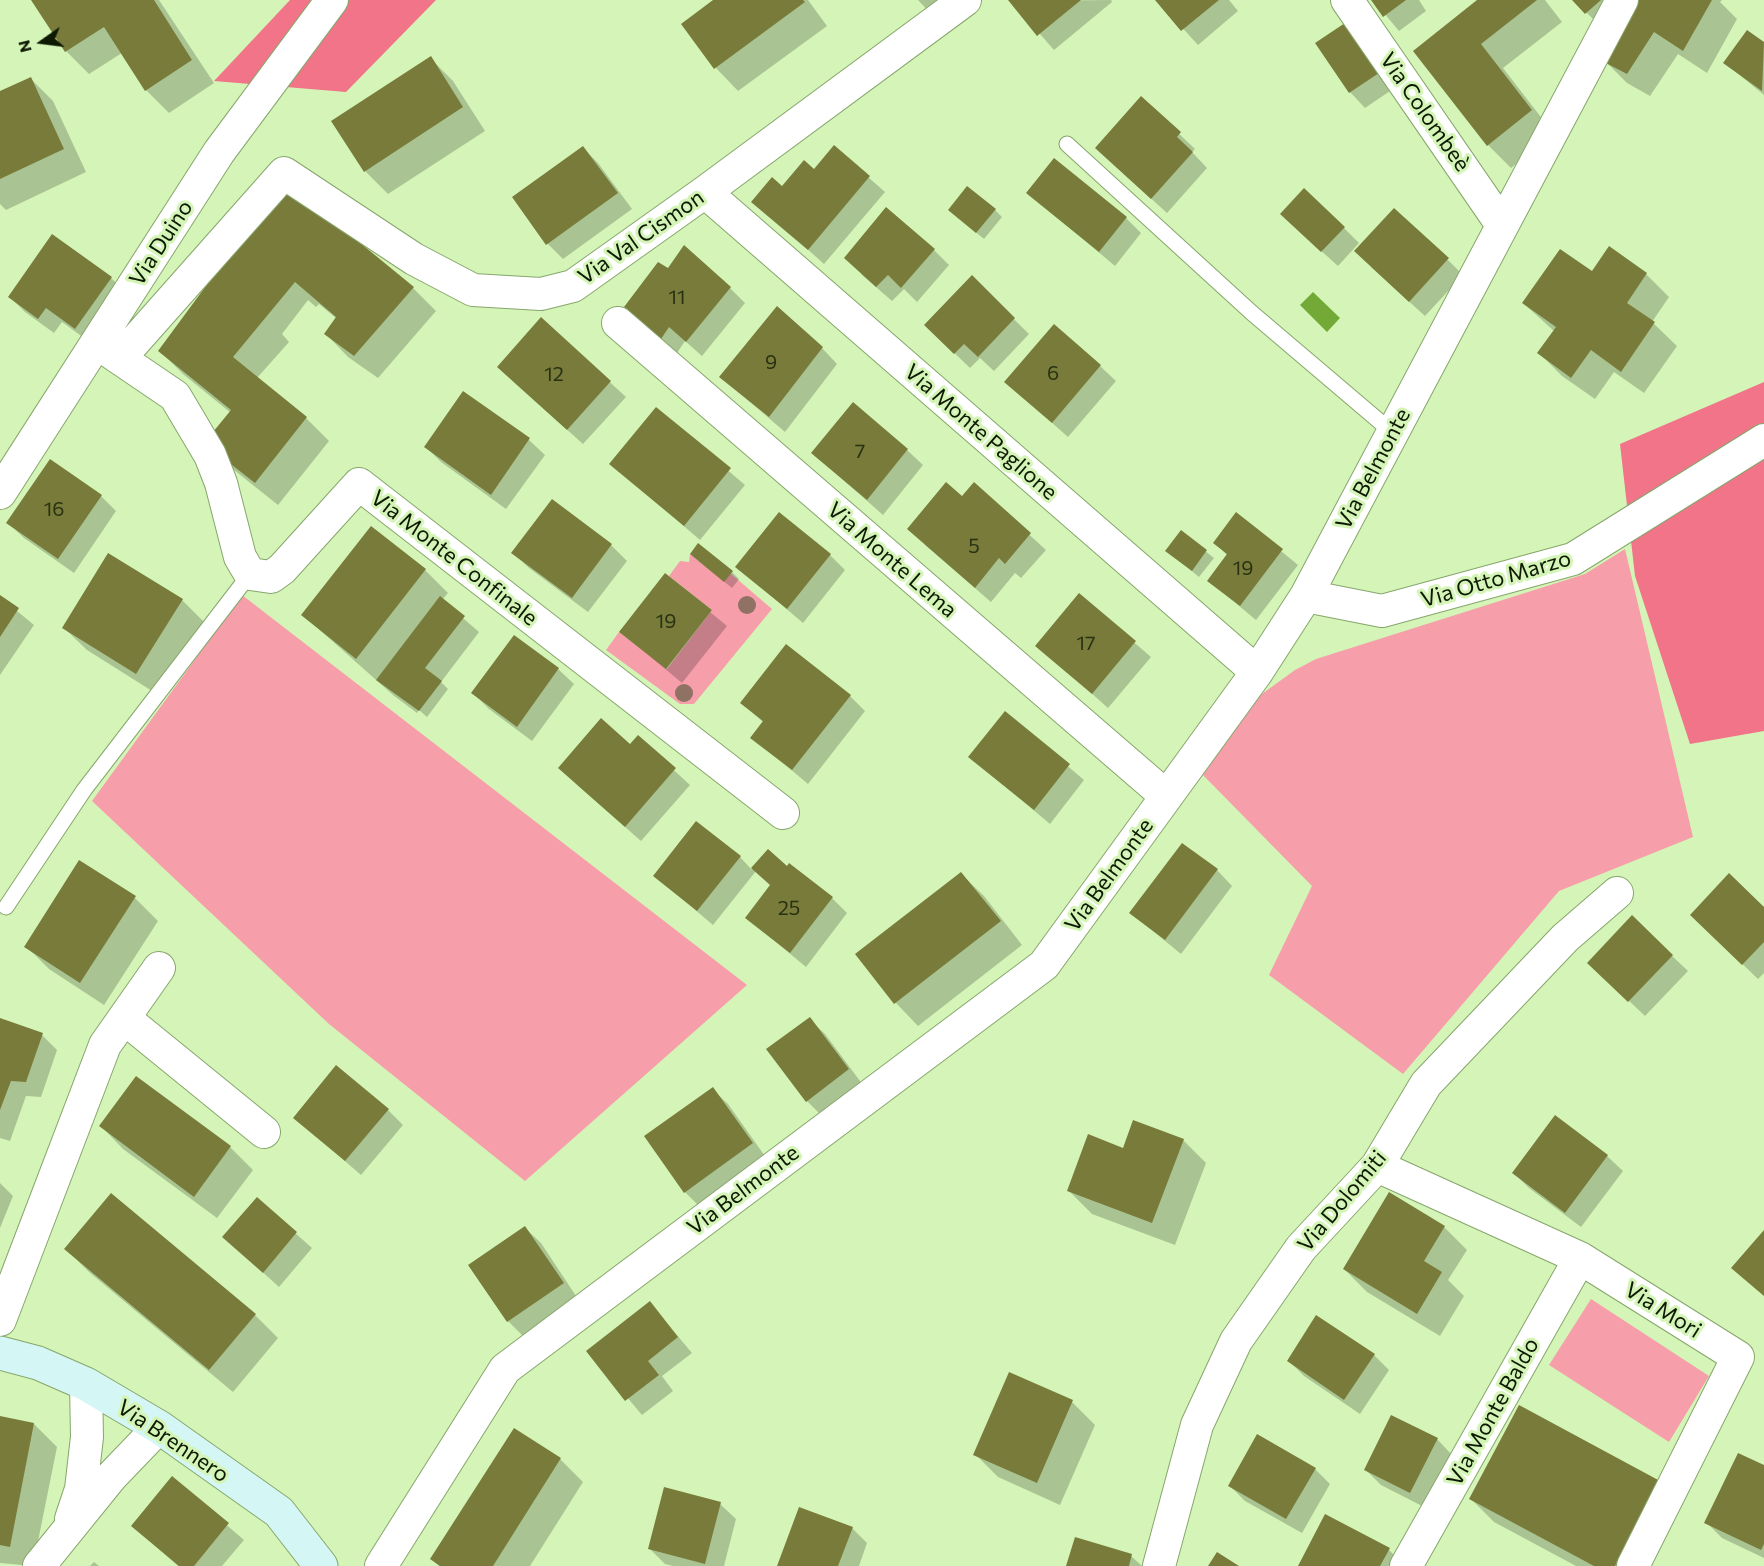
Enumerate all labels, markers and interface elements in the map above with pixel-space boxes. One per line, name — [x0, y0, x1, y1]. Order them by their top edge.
north arrow — [12, 12, 72, 72]
text: N — [13, 38, 35, 55]
street label: Via Colombeè — [1374, 48, 1476, 176]
street label: Via Val Cismon — [573, 184, 709, 290]
street label: Via Duino — [124, 195, 198, 291]
house number: 11 — [668, 285, 686, 309]
house number: 9 — [765, 350, 777, 374]
street label: Via Monte Paglione — [899, 358, 1063, 506]
house number: 6 — [1047, 361, 1059, 385]
house number: 12 — [544, 362, 564, 386]
street label: Via Belmonte — [1330, 404, 1416, 534]
house number: 7 — [855, 439, 865, 463]
street label: Via Monte Confinale — [365, 485, 543, 631]
house number: 16 — [44, 497, 64, 521]
street label: Via Monte Lema — [822, 497, 962, 623]
house number: 5 — [968, 534, 980, 558]
street label: Via Otto Marzo — [1418, 545, 1574, 613]
house number: 19 — [1233, 556, 1253, 580]
house number: 19 — [656, 609, 676, 633]
house number: 17 — [1076, 631, 1096, 655]
street label: Via Belmonte — [1059, 813, 1159, 937]
house number: 25 — [778, 896, 800, 920]
street label: Via Belmonte — [682, 1139, 804, 1241]
street label: Via Dolomiti — [1292, 1145, 1392, 1257]
street label: Via Mori — [1620, 1276, 1706, 1344]
street label: Via Monte Baldo — [1441, 1333, 1545, 1491]
street label: Via Brennero — [112, 1394, 234, 1488]

